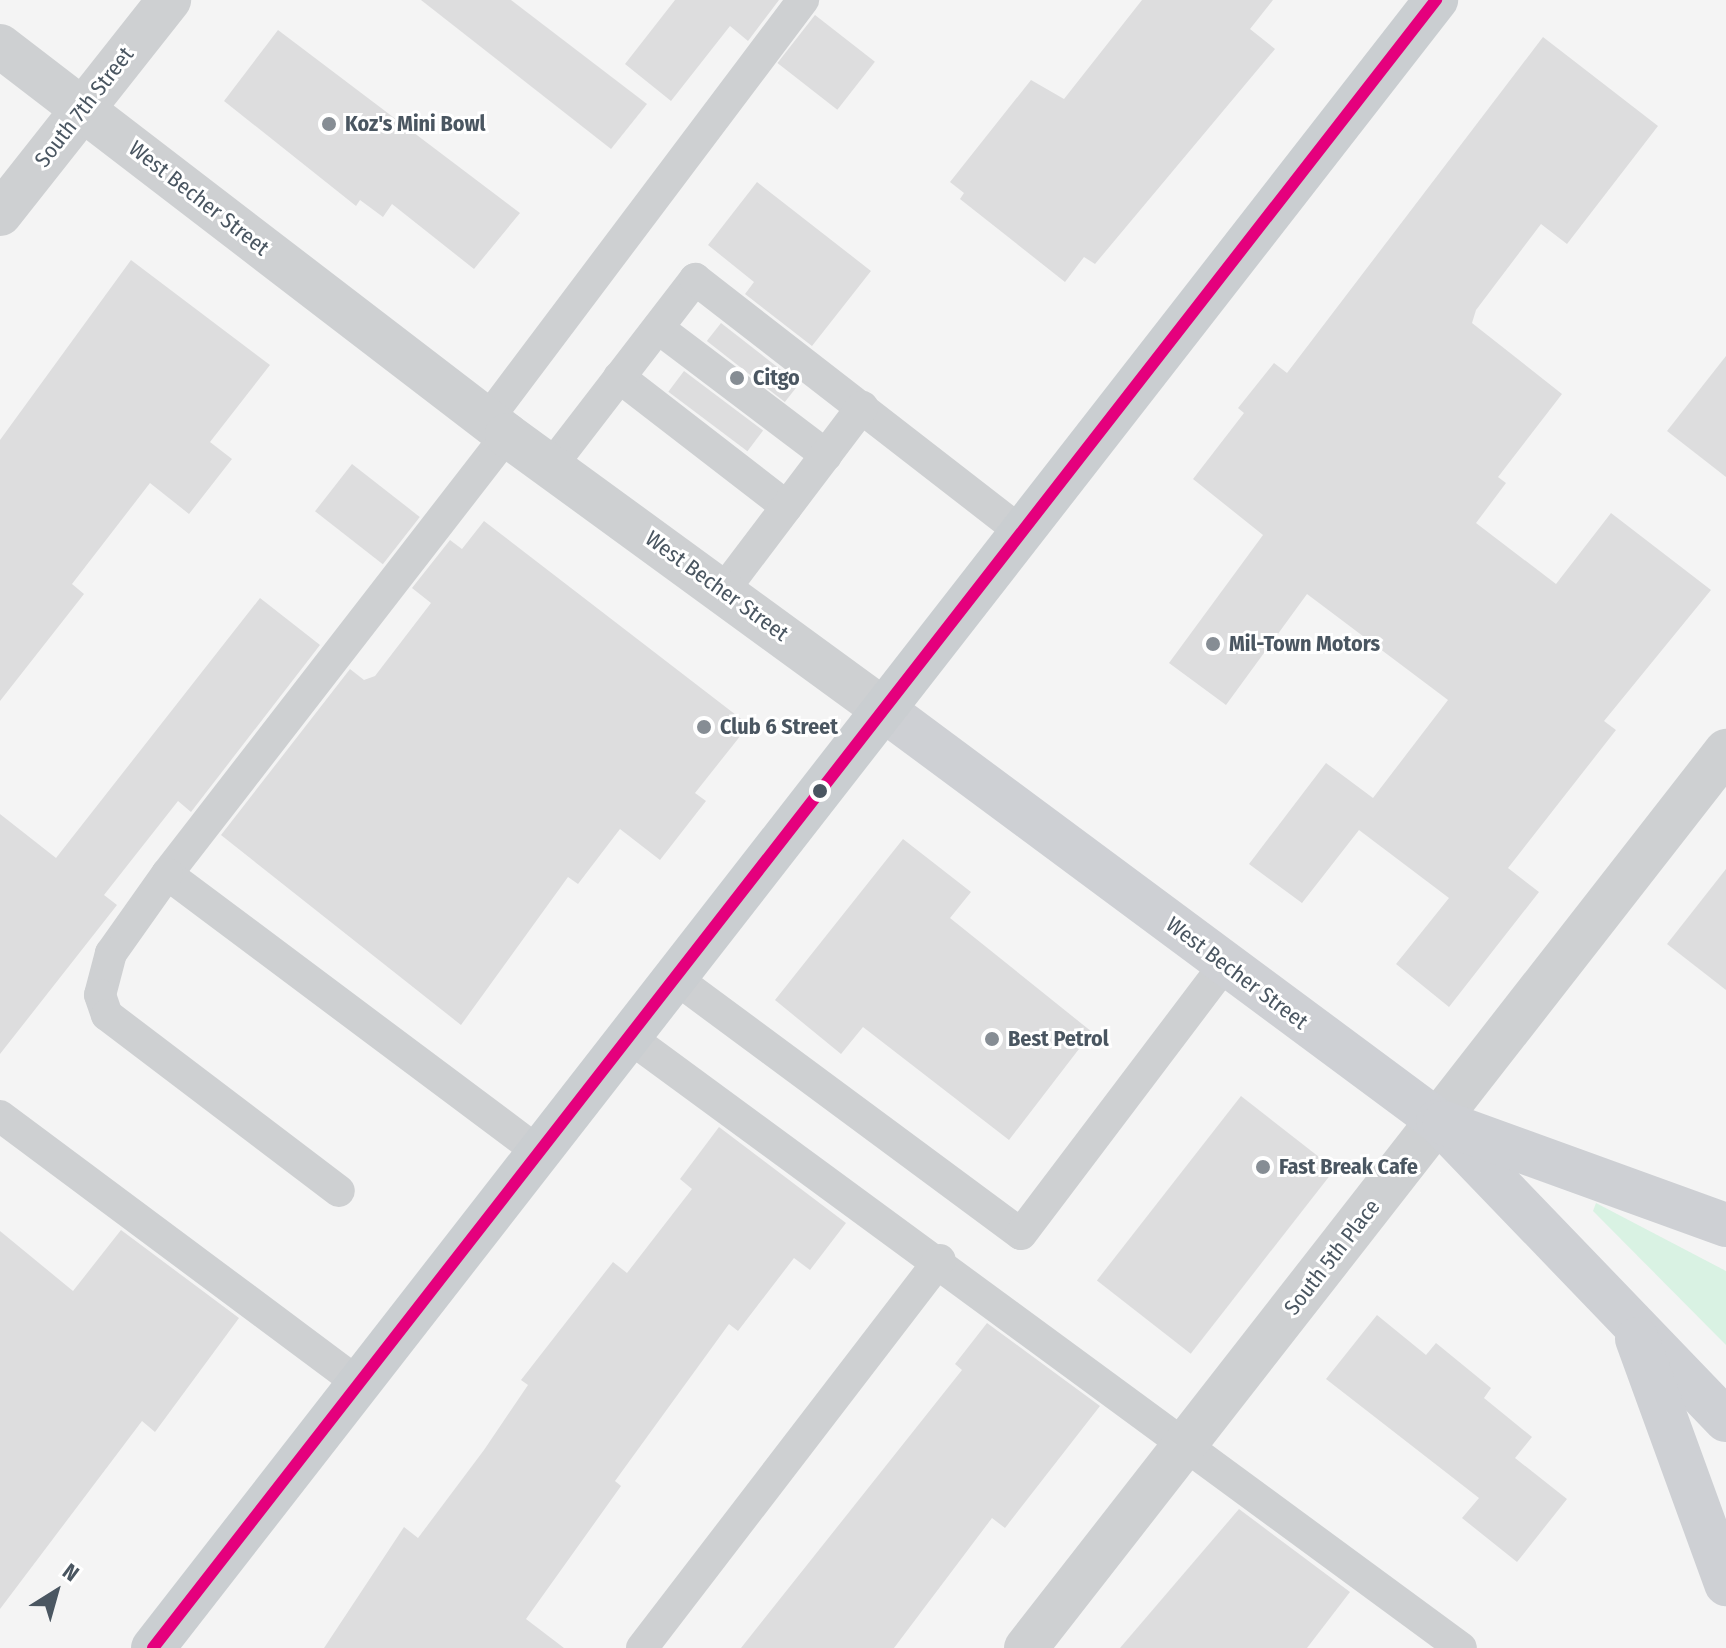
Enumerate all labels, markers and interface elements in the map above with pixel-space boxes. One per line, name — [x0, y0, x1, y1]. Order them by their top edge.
street label: South 7th Street — [29, 42, 139, 172]
place label: Koz's Mini Bowl — [345, 111, 486, 137]
marker: Koz's Mini Bowl — [320, 115, 338, 133]
street label: West Becher Street — [124, 135, 274, 261]
place label: Citgo — [753, 365, 800, 391]
marker: Citgo — [728, 369, 746, 387]
street label: West Becher Street — [640, 525, 794, 647]
place label: Mil-Town Motors — [1229, 631, 1380, 657]
marker: Mil-Town Motors — [1204, 635, 1222, 653]
place label: Club 6 Street — [720, 714, 838, 740]
marker: Club 6 Street — [695, 718, 713, 736]
unlabelled marker — [812, 783, 828, 799]
street label: West Becher Street — [1161, 911, 1313, 1035]
place label: Best Petrol — [1008, 1026, 1109, 1052]
marker: Best Petrol — [983, 1030, 1001, 1048]
place label: Fast Break Cafe — [1279, 1154, 1418, 1180]
marker: Fast Break Cafe — [1254, 1158, 1272, 1176]
street label: South 5th Place — [1279, 1194, 1385, 1320]
north arrow — [16, 1552, 96, 1632]
text: N — [57, 1558, 84, 1587]

